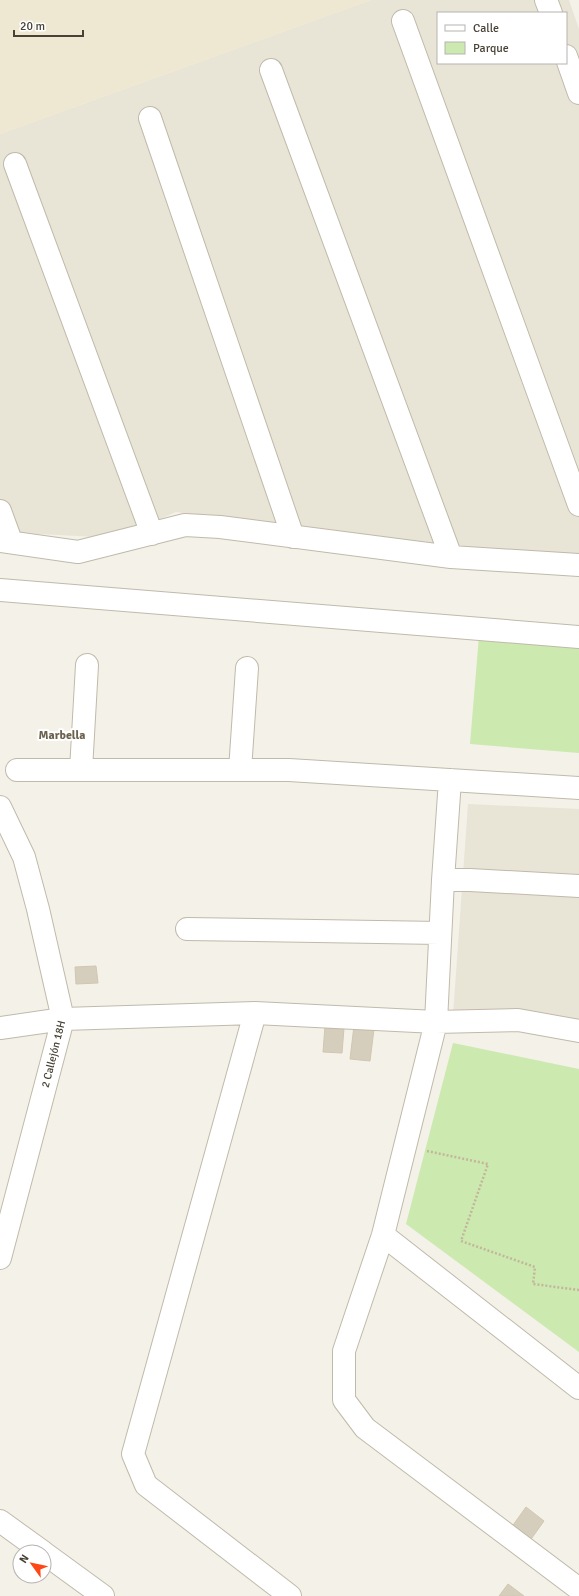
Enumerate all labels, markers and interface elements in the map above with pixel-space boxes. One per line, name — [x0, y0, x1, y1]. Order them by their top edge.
scale bar — [14, 12, 83, 38]
legend — [437, 12, 567, 64]
text: 20 m — [20, 19, 45, 34]
text: Calle — [473, 21, 499, 36]
text: Parque — [473, 41, 509, 56]
district label: Marbella — [39, 728, 85, 743]
street label: 2 Callejón 18H — [39, 1019, 68, 1089]
north arrow — [12, 1544, 52, 1584]
text: N — [16, 1552, 32, 1566]

